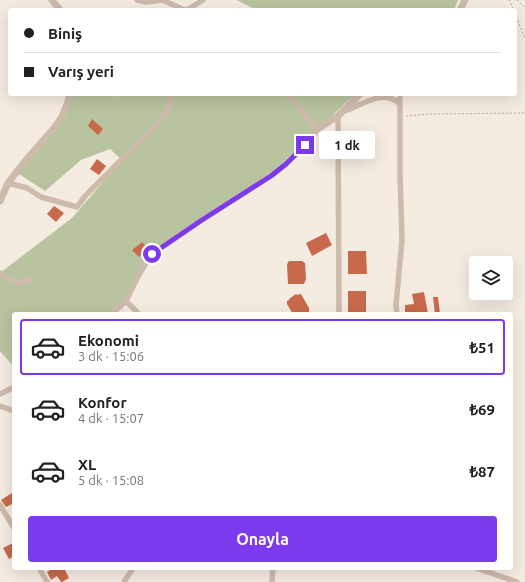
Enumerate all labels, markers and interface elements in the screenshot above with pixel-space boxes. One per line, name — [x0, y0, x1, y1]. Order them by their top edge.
text: Biniş — [48, 25, 82, 42]
text: Varış yeri — [48, 63, 114, 80]
callout: 1 dk — [319, 131, 375, 159]
route end — [296, 136, 314, 154]
text: 1 dk — [334, 138, 360, 152]
route start — [143, 245, 161, 263]
map controls — [469, 256, 513, 300]
button: layers — [469, 256, 513, 300]
icon: car — [30, 329, 66, 365]
text: Ekonomi — [78, 332, 139, 349]
text: ₺51 — [469, 339, 495, 356]
text: 3 dk · 15:06 — [78, 349, 144, 363]
icon: car — [30, 391, 66, 427]
text: Konfor — [78, 394, 127, 411]
text: ₺69 — [469, 401, 495, 418]
text: 4 dk · 15:07 — [78, 411, 144, 425]
icon: car — [30, 453, 66, 489]
text: XL — [78, 456, 96, 473]
text: ₺87 — [469, 463, 495, 480]
text: 5 dk · 15:08 — [78, 473, 144, 487]
button: Onayla — [28, 516, 497, 562]

